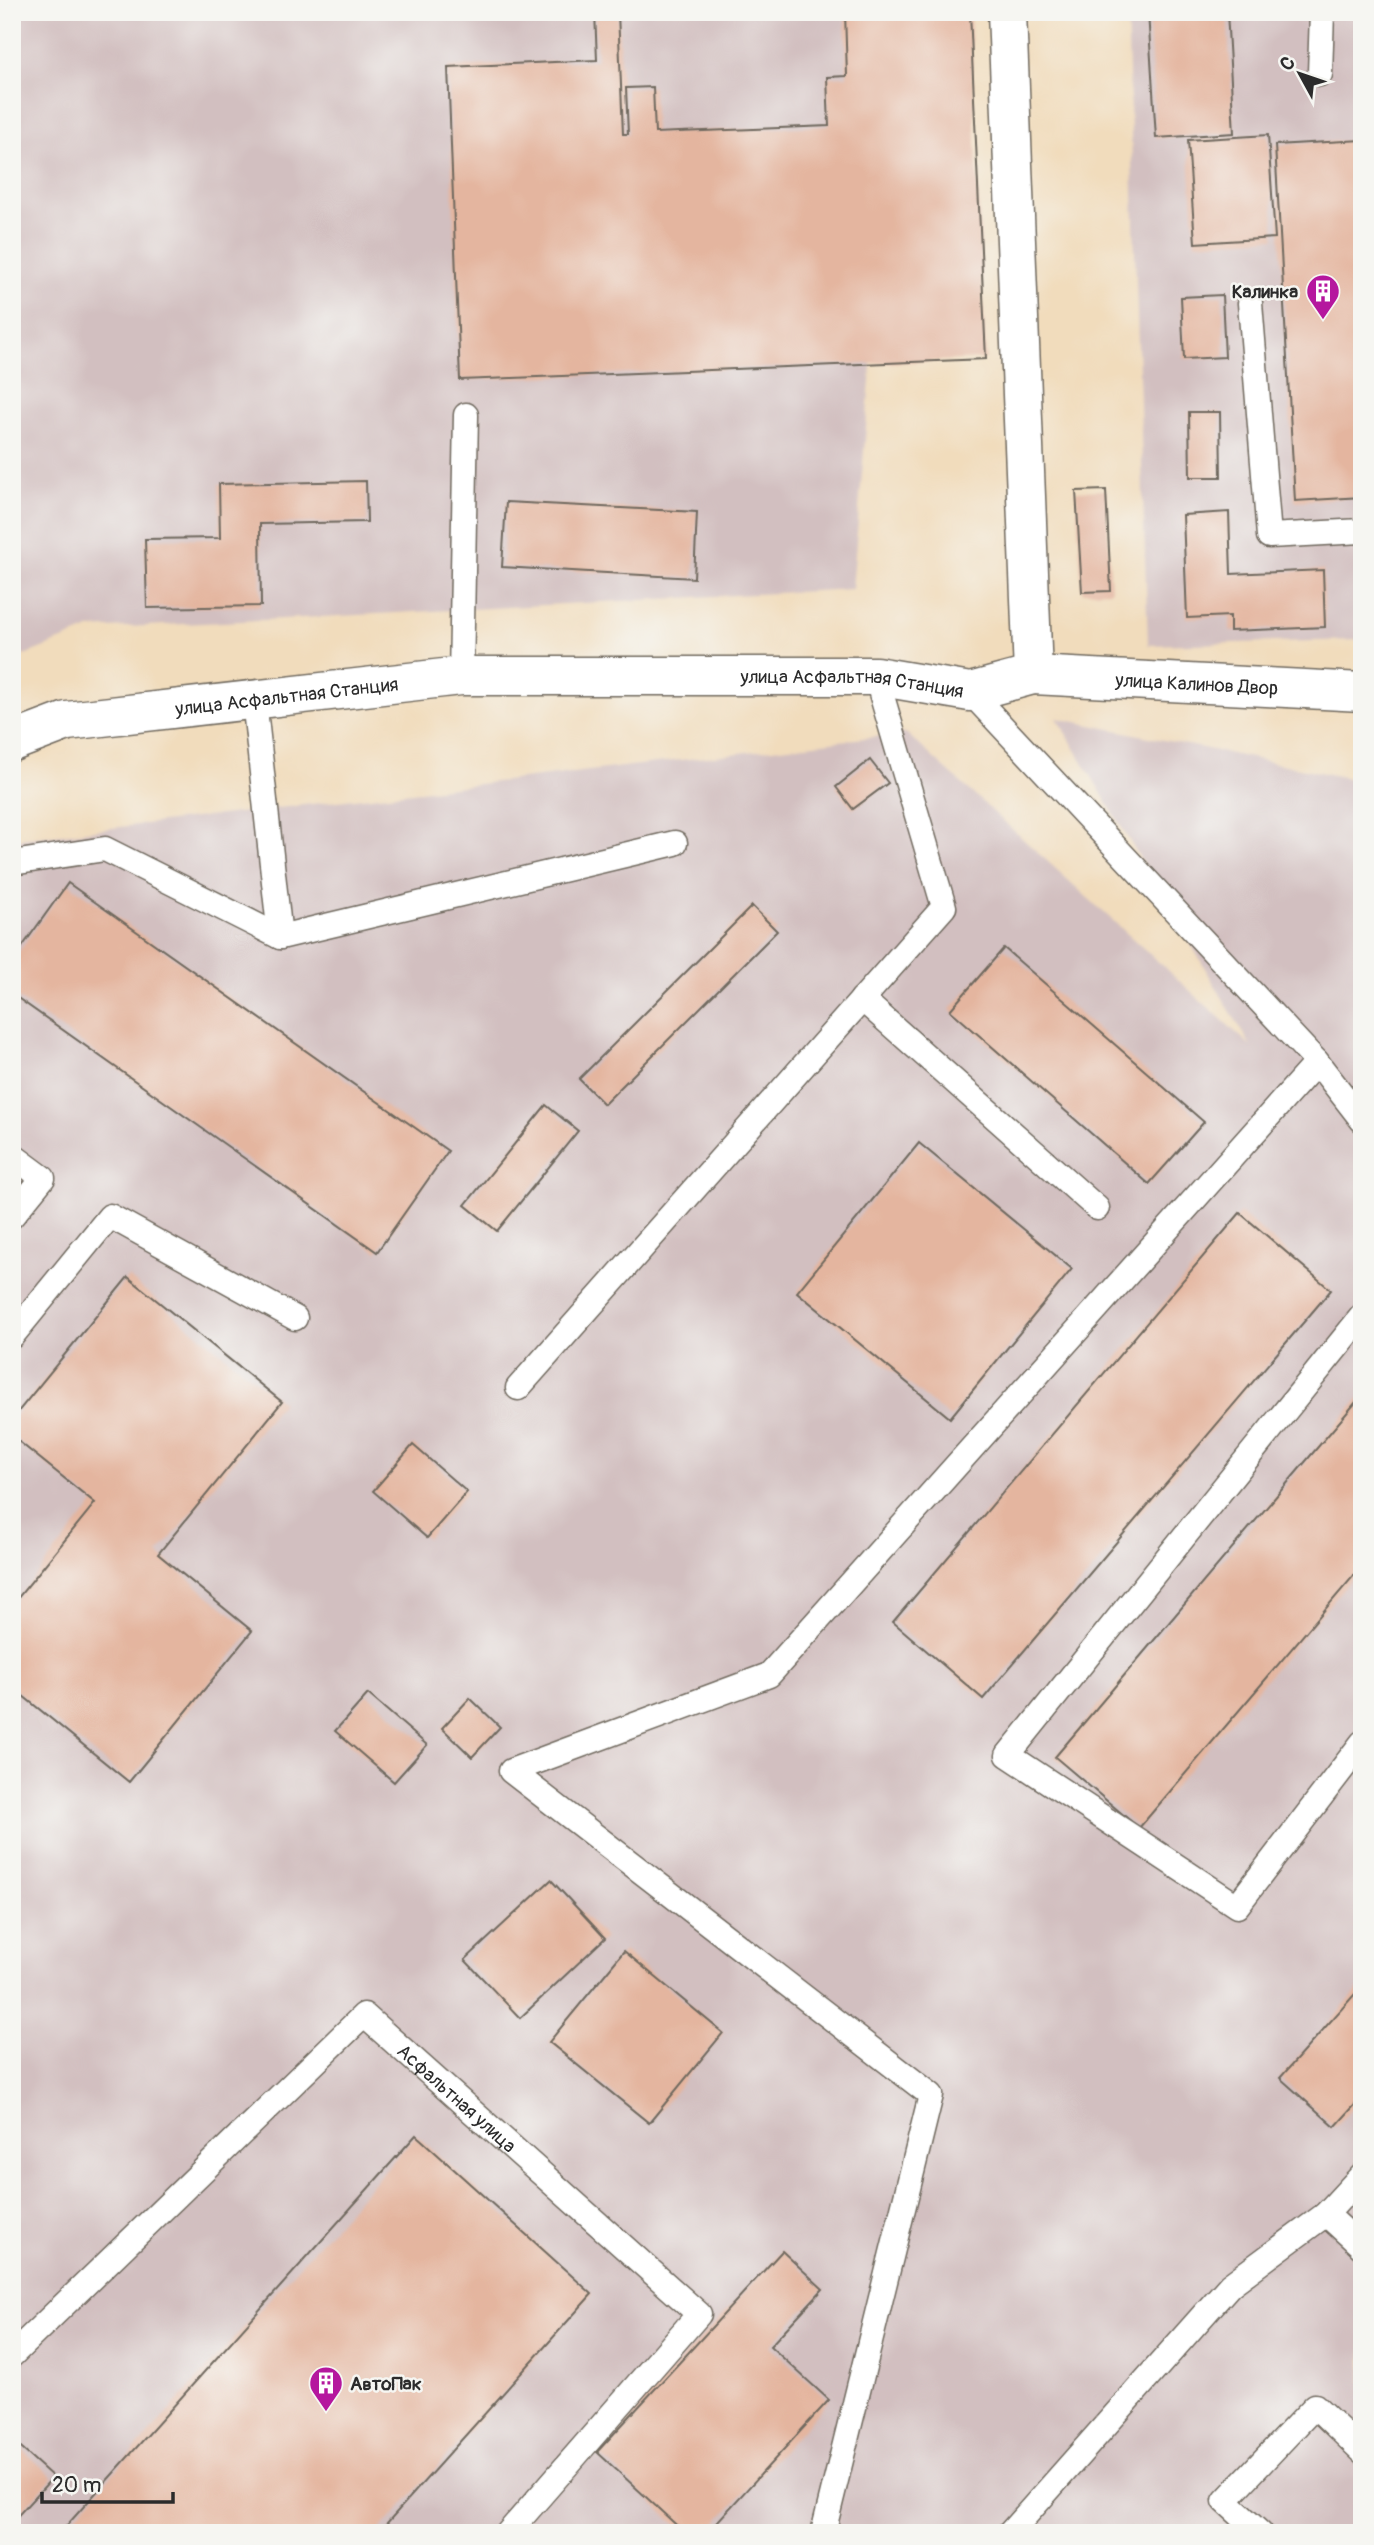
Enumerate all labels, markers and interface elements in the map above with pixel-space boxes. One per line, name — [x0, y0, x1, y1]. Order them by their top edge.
north arrow — [1266, 38, 1336, 108]
text: С — [1275, 51, 1301, 76]
building icon: Калинка — [1304, 272, 1342, 321]
place label: Калинка — [1232, 280, 1298, 304]
street label: улица Асфальтная Станция — [739, 665, 965, 704]
street label: улица Калинов Двор — [1114, 668, 1279, 701]
street label: улица Асфальтная Станция — [173, 672, 400, 722]
street label: Асфальтная улица — [392, 2039, 521, 2158]
building icon: АвтоПак — [307, 2364, 345, 2413]
place label: АвтоПак — [350, 2372, 422, 2396]
scale bar — [42, 2461, 173, 2505]
text: 20 m — [52, 2472, 101, 2499]

